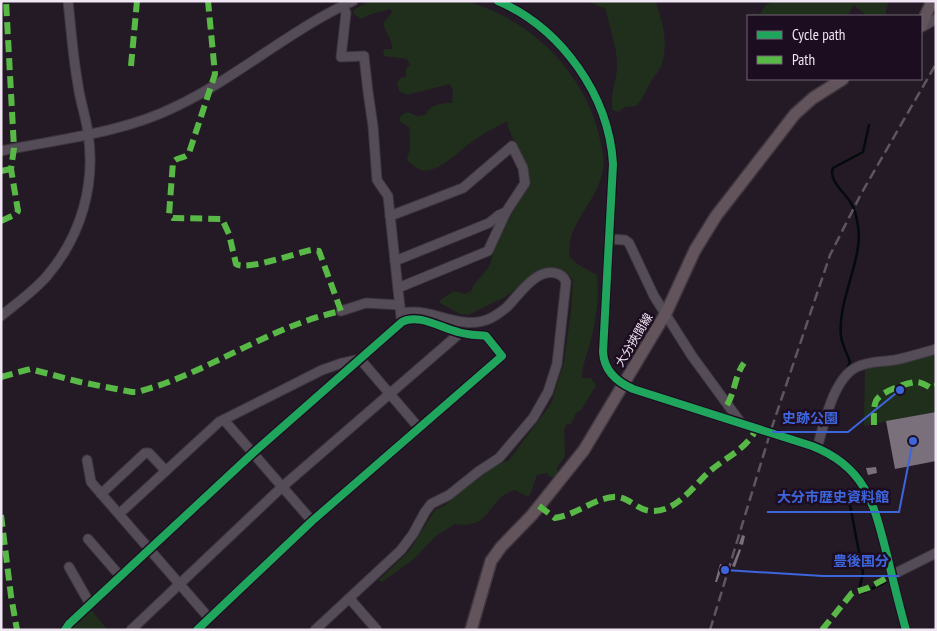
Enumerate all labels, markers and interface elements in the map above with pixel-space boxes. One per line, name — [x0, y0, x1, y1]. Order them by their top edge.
legend — [747, 15, 922, 80]
text: Cycle path — [792, 25, 845, 44]
text: Path — [792, 50, 815, 69]
street label: 大分挾間線 — [612, 310, 655, 369]
callout: 史跡公園 — [772, 403, 848, 432]
text: 史跡公園 — [782, 409, 838, 427]
callout: 大分市歴史資料館 — [767, 483, 899, 512]
text: 大分市歴史資料館 — [777, 488, 889, 506]
callout: 豊後国分 — [823, 547, 899, 576]
text: 豊後国分 — [833, 552, 889, 570]

